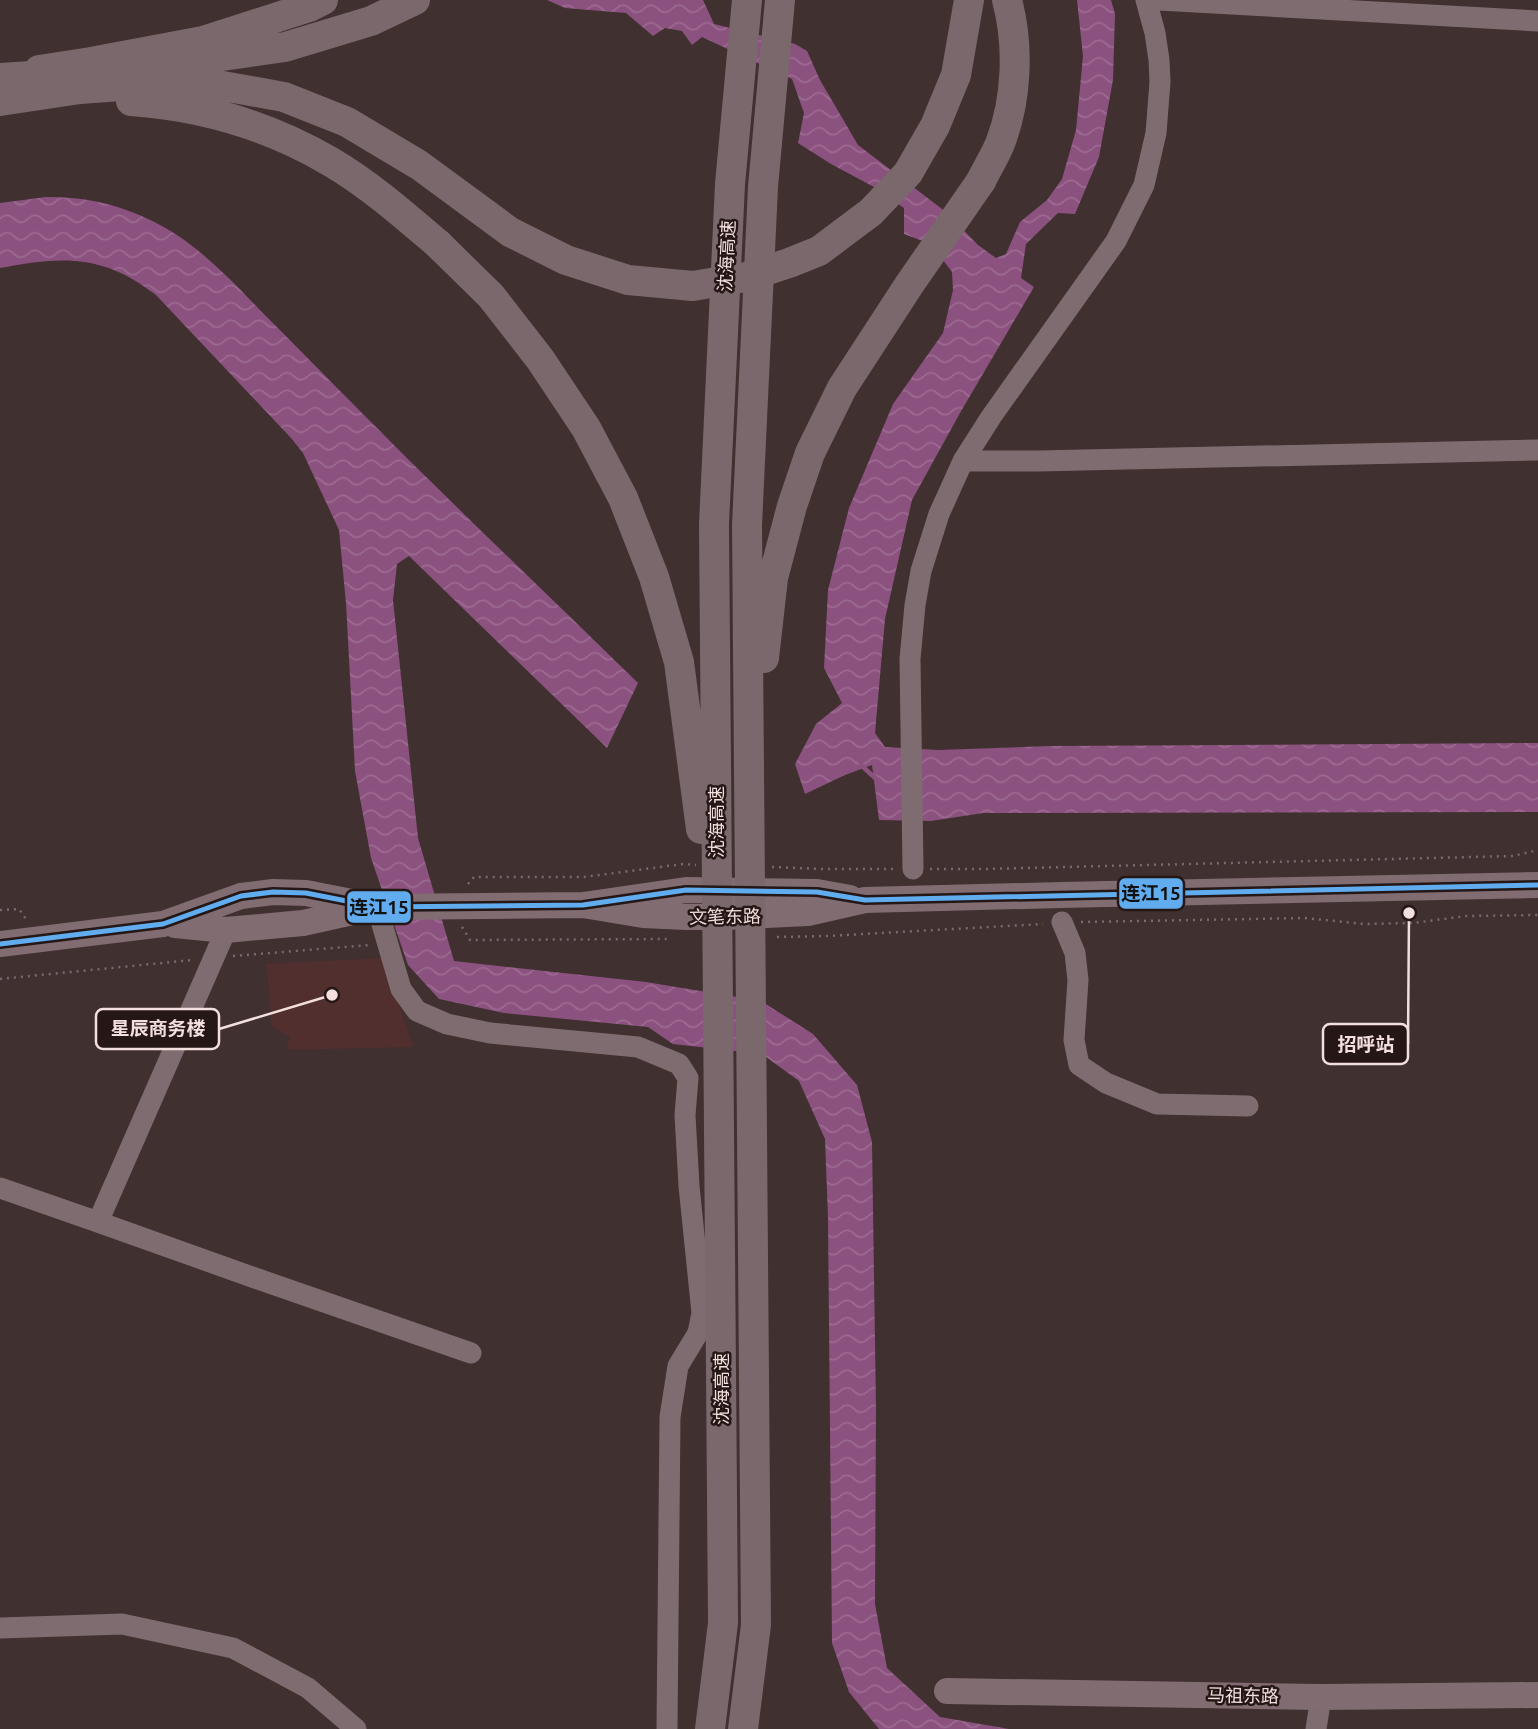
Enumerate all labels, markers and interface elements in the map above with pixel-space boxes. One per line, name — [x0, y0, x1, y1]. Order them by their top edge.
street label: 沈海高速 — [714, 220, 738, 292]
street label: 沈海高速 — [706, 786, 726, 858]
line badge: 连江15 — [1118, 877, 1184, 910]
text: 连江15 — [1121, 882, 1181, 904]
line badge: 连江15 — [346, 890, 412, 924]
text: 连江15 — [349, 896, 409, 918]
street label: 文笔东路 — [689, 905, 761, 927]
callout: 星辰商务楼 — [96, 1009, 219, 1049]
text: 星辰商务楼 — [110, 1017, 206, 1039]
callout: 招呼站 — [1323, 1024, 1408, 1064]
text: 招呼站 — [1337, 1033, 1395, 1055]
street label: 沈海高速 — [711, 1353, 731, 1425]
street label: 马祖东路 — [1207, 1684, 1279, 1706]

